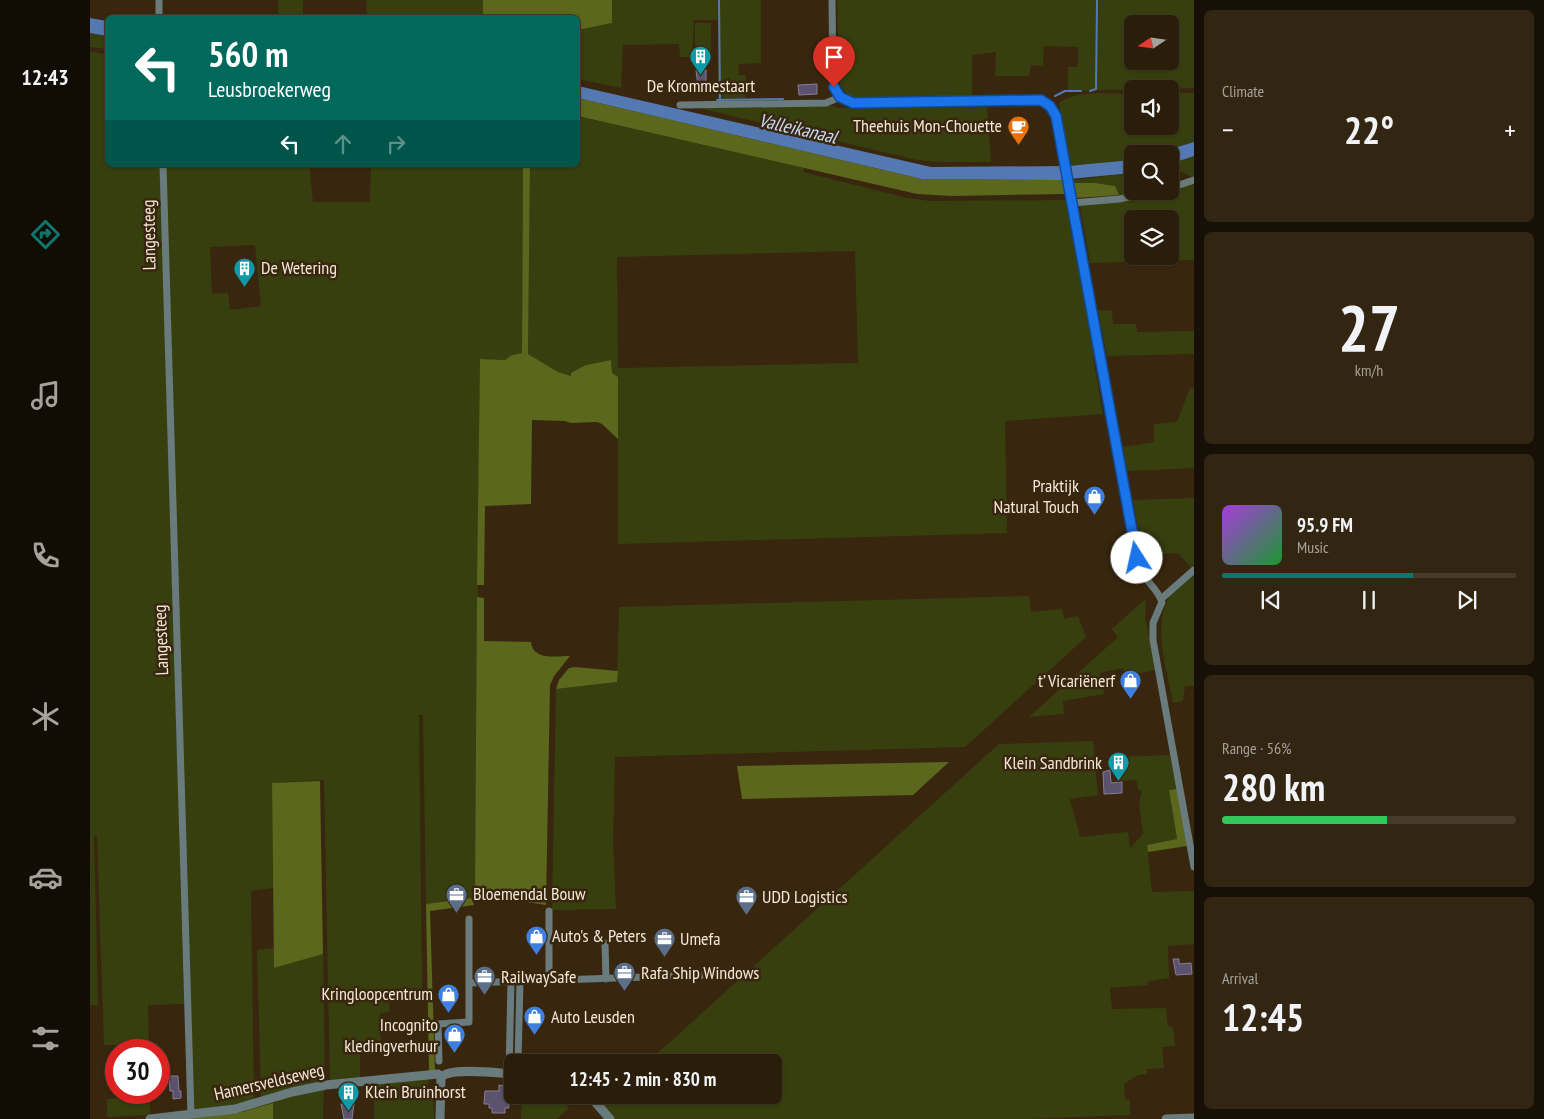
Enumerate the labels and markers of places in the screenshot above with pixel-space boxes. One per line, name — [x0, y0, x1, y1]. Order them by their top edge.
pin — [813, 36, 855, 87]
building icon: De Krommestaart — [689, 44, 713, 75]
place label: De Krommestaart — [647, 74, 755, 97]
place label: Theehuis Mon-Chouette — [853, 114, 1002, 137]
cafe icon: Theehuis Mon-Chouette — [1006, 114, 1030, 145]
building icon: De Wetering — [233, 256, 257, 287]
place label: De Wetering — [261, 256, 337, 279]
place label: Praktijk Natural Touch — [994, 474, 1079, 518]
shop icon: Praktijk Natural Touch — [1083, 484, 1107, 515]
place label: t’ Vicariënerf — [1038, 669, 1116, 692]
shop icon: t’ Vicariënerf — [1119, 669, 1143, 700]
place label: Klein Sandbrink — [1004, 751, 1102, 774]
building icon: Klein Sandbrink — [1106, 751, 1130, 782]
office icon: Bloemendal Bouw — [445, 882, 469, 913]
place label: Bloemendal Bouw — [473, 882, 586, 905]
office icon: UDD Logistics — [734, 885, 758, 916]
place label: UDD Logistics — [762, 885, 848, 908]
shop icon: Auto's & Peters — [524, 924, 548, 955]
place label: Auto's & Peters — [552, 924, 646, 947]
office icon: Umefa — [652, 927, 676, 958]
place label: Umefa — [680, 927, 720, 950]
office icon: Rafa Ship Windows — [613, 961, 637, 992]
place label: Rafa Ship Windows — [641, 961, 759, 984]
office icon: RailwaySafe — [473, 965, 497, 996]
place label: RailwaySafe — [501, 965, 576, 988]
place label: Kringloopcentrum — [322, 982, 433, 1005]
shop icon: Kringloopcentrum — [437, 982, 461, 1013]
shop icon: Auto Leusden — [523, 1005, 547, 1036]
place label: Auto Leusden — [551, 1005, 635, 1028]
place label: Incognito kledingverhuur — [344, 1013, 438, 1057]
shop icon: Incognito kledingverhuur — [442, 1023, 466, 1054]
building icon: Klein Bruinhorst — [337, 1080, 361, 1111]
place label: Klein Bruinhorst — [365, 1080, 466, 1103]

